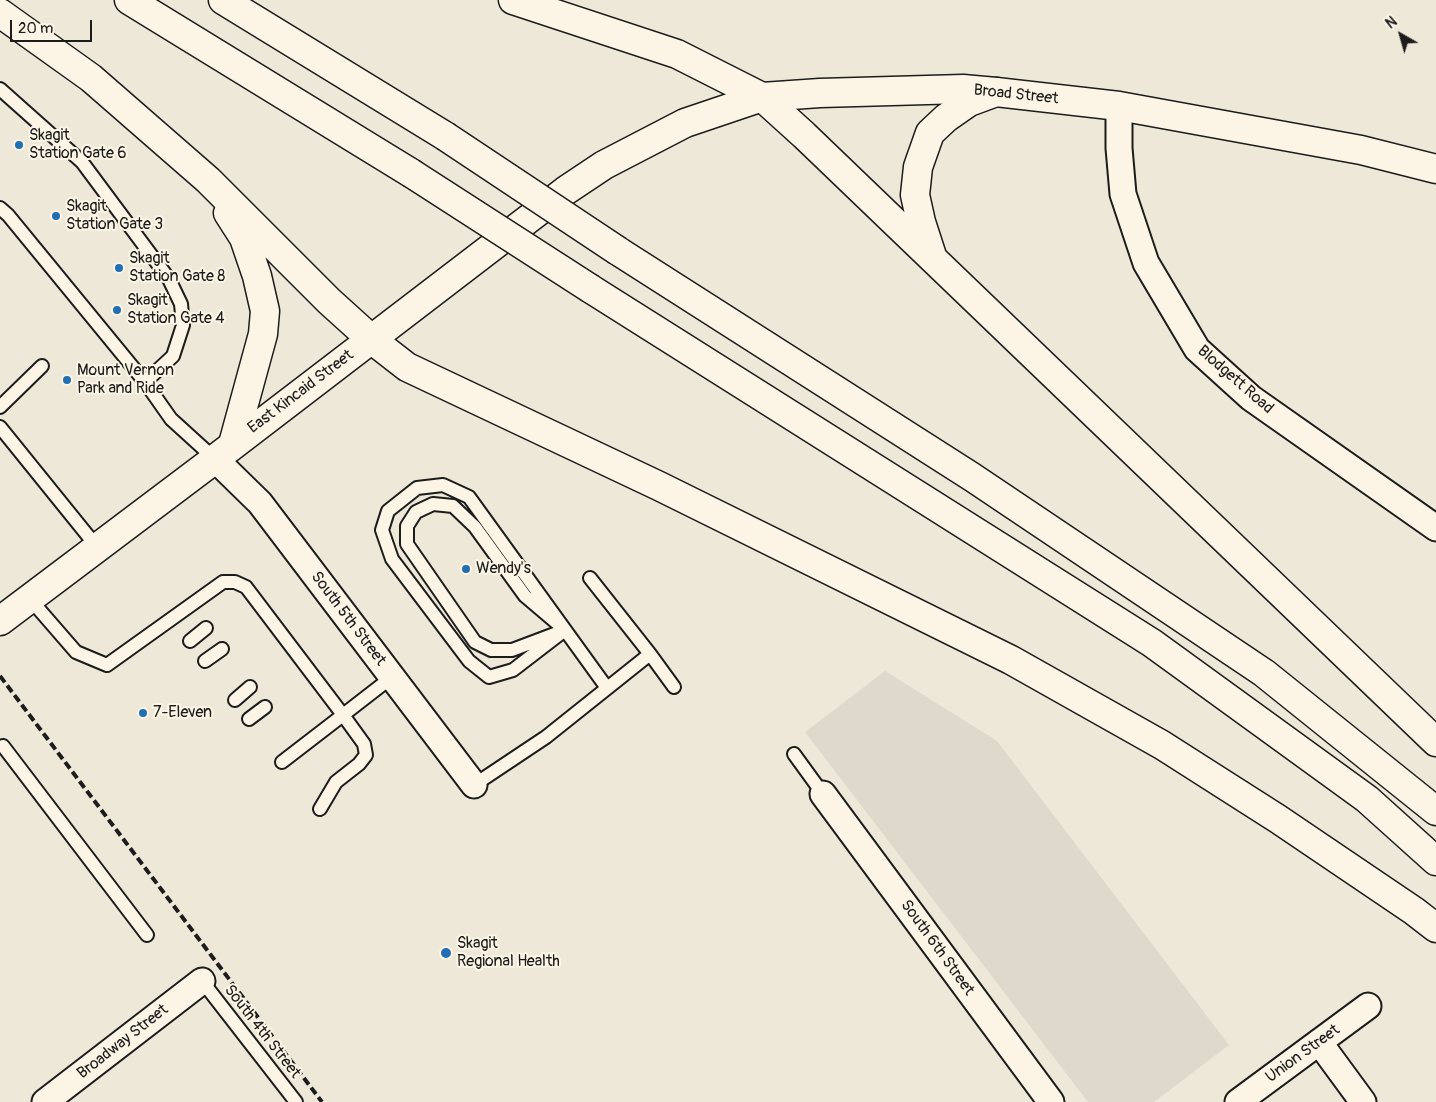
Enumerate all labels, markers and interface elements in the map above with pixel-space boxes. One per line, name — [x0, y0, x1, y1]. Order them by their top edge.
scale bar — [12, 10, 95, 42]
north arrow — [1376, 10, 1426, 60]
text: N — [1382, 13, 1400, 32]
text: 20 m — [18, 19, 53, 38]
street label: Broad Street — [973, 81, 1059, 109]
place label: Skagit Station Gate 6 — [29, 126, 127, 164]
marker: Skagit Station Gate 6 — [13, 139, 25, 151]
place label: Skagit Station Gate 3 — [66, 197, 163, 235]
marker: Skagit Station Gate 3 — [50, 210, 62, 222]
place label: Skagit Station Gate 8 — [129, 249, 225, 287]
marker: Skagit Station Gate 8 — [113, 262, 125, 274]
place label: Skagit Station Gate 4 — [127, 291, 225, 329]
marker: Skagit Station Gate 4 — [111, 304, 123, 316]
street label: Blodgett Road — [1193, 342, 1277, 418]
street label: East Kincaid Street — [244, 346, 358, 438]
place label: Mount Vernon Park and Ride — [77, 361, 174, 399]
marker: Mount Vernon Park and Ride — [61, 374, 73, 386]
place label: Wendy's — [476, 559, 531, 579]
marker: Wendy's — [460, 563, 472, 575]
street label: South 5th Street — [306, 568, 390, 670]
place label: 7-Eleven — [153, 703, 212, 723]
marker: 7-Eleven — [137, 707, 149, 719]
street label: South 6th Street — [896, 896, 978, 1000]
place label: Skagit Regional Health — [457, 934, 560, 972]
marker: Skagit Regional Health — [439, 946, 453, 960]
street label: South 4th Street — [220, 981, 304, 1083]
street label: Broadway Street — [74, 1000, 172, 1084]
street label: Union Street — [1262, 1021, 1344, 1087]

